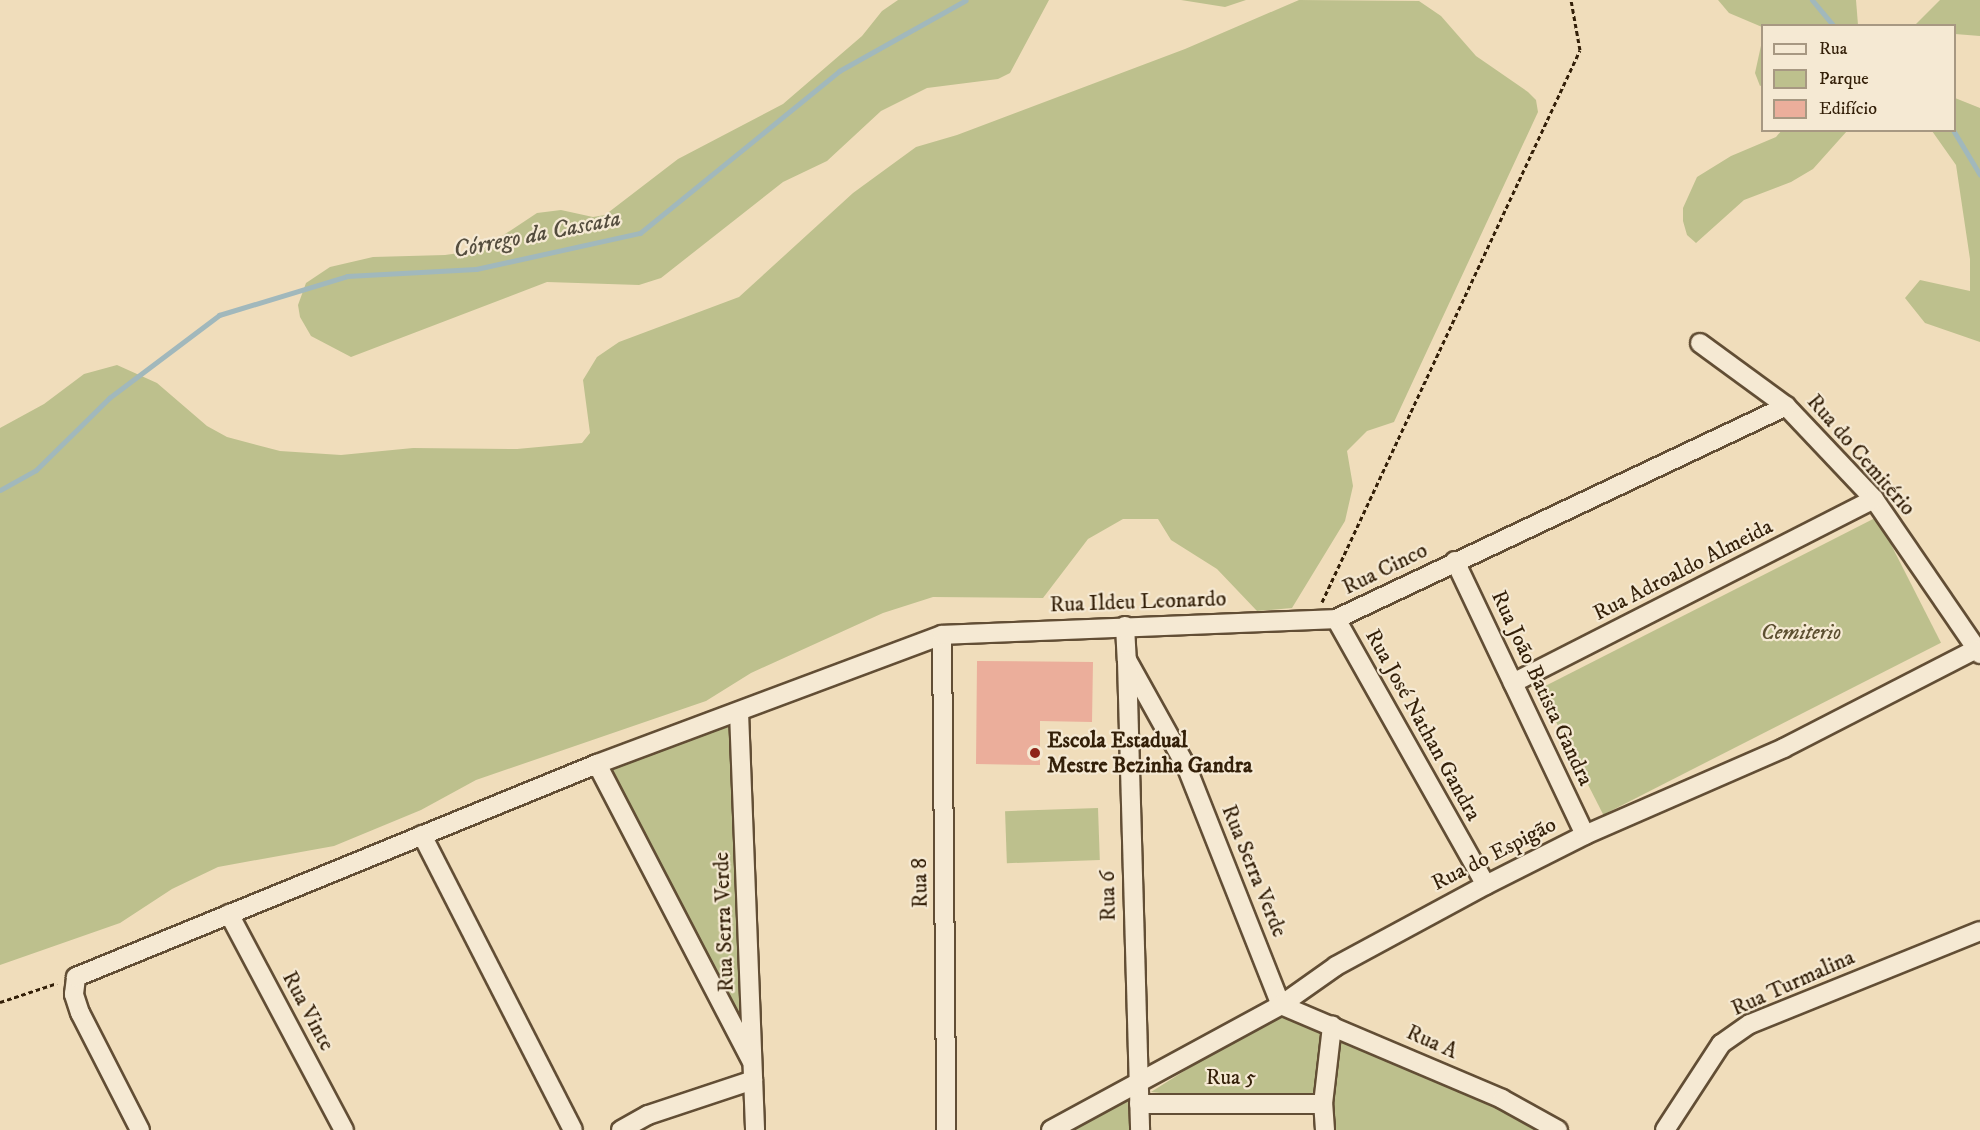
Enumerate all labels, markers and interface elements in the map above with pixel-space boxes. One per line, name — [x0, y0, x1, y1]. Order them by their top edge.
legend — [1761, 24, 1956, 132]
text: Rua — [1819, 38, 1847, 60]
text: Parque — [1819, 68, 1869, 90]
text: Edifício — [1819, 98, 1877, 120]
water label: Córrego da Cascata — [451, 205, 623, 265]
street label: Rua do Cemitério — [1801, 389, 1921, 521]
street label: Rua Adroaldo Almeida — [1589, 513, 1777, 627]
street label: Rua Cinco — [1338, 537, 1432, 601]
street label: Rua Ildeu Leonardo — [1049, 586, 1227, 618]
street label: Rua João Batista Gandra — [1485, 586, 1599, 790]
park label: Cemiterio — [1761, 620, 1841, 646]
street label: Rua José Nathan Gandra — [1359, 624, 1487, 826]
place label: Escola Estadual Mestre Bezinha Gandra — [1047, 727, 1252, 778]
marker: Escola Estadual Mestre Bezinha Gandra — [1028, 746, 1042, 760]
street label: Rua Serra Verde — [1215, 801, 1293, 941]
street label: Rua do Espigão — [1427, 811, 1561, 897]
street label: Rua Serra Verde — [708, 851, 740, 993]
street label: Rua 8 — [906, 858, 934, 908]
street label: Rua 6 — [1094, 870, 1122, 922]
street label: Rua Turmalina — [1727, 944, 1859, 1022]
street label: Rua Vinte — [276, 967, 340, 1055]
street label: Rua A — [1402, 1019, 1462, 1065]
street label: Rua 5 — [1206, 1065, 1256, 1091]

